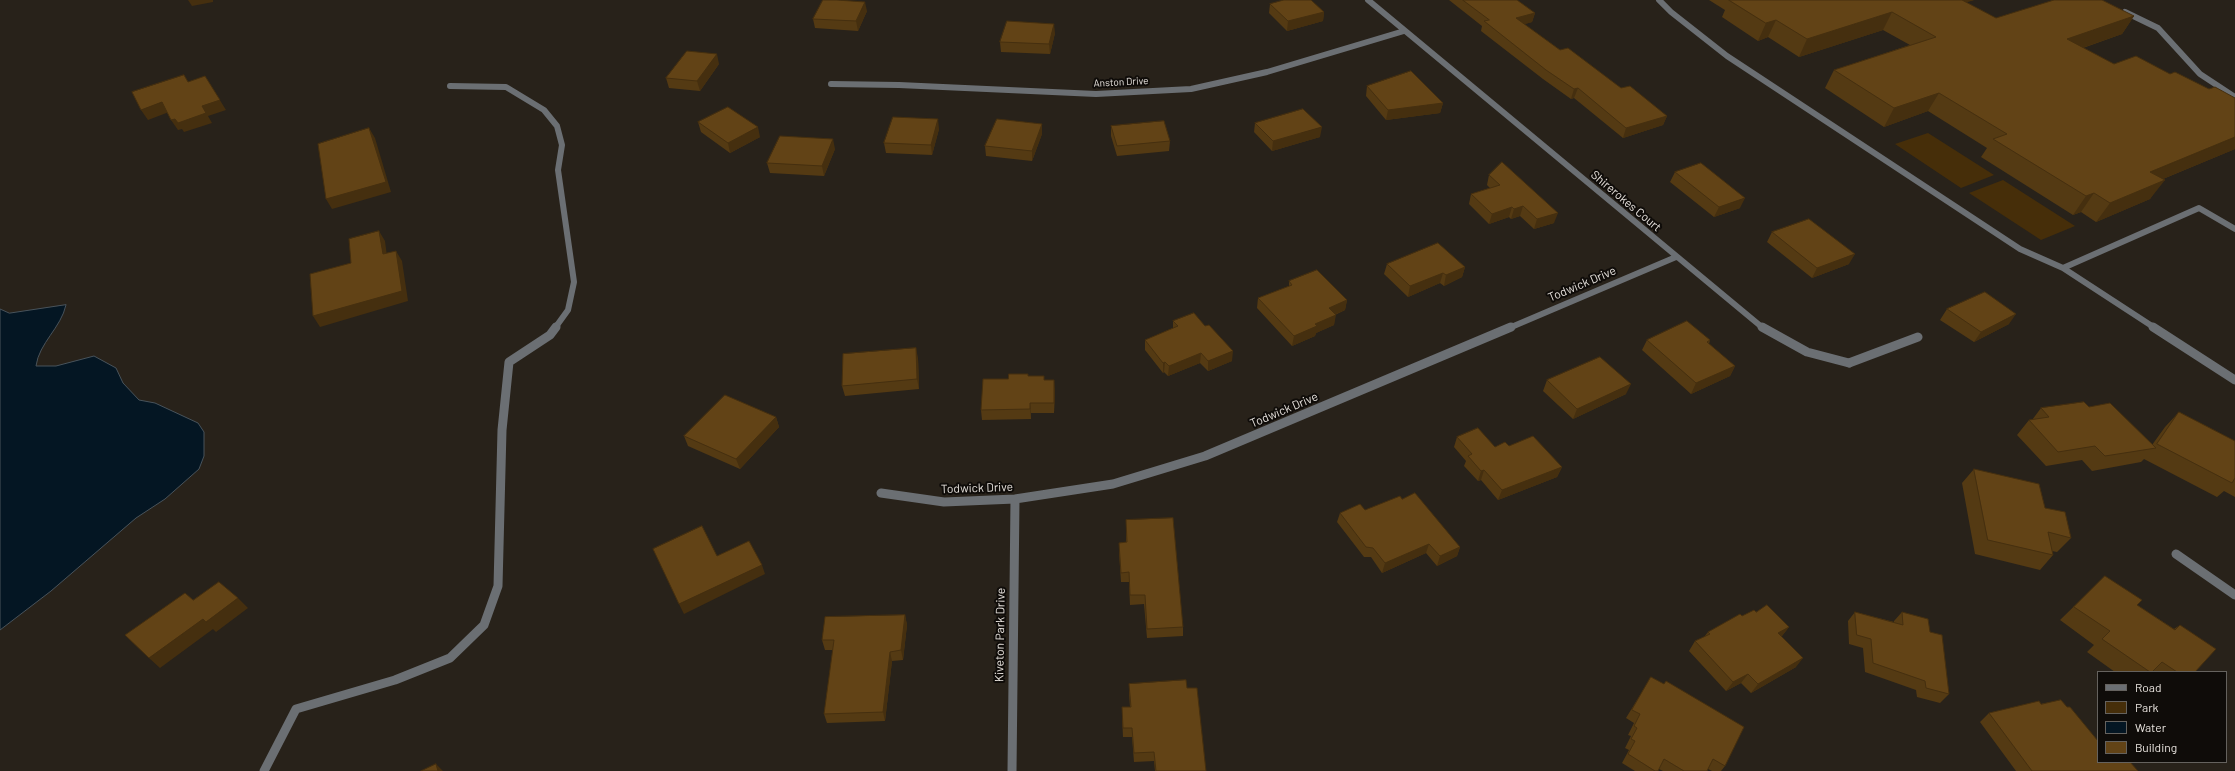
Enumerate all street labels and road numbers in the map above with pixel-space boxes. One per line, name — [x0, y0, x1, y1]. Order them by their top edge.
street label: Anston Drive — [1093, 75, 1149, 89]
street label: Shirerokes Court — [1588, 167, 1664, 235]
street label: Todwick Drive — [1546, 263, 1618, 305]
street label: Todwick Drive — [1248, 389, 1320, 431]
street label: Todwick Drive — [941, 480, 1013, 496]
street label: Kiveton Park Drive — [992, 588, 1008, 682]

